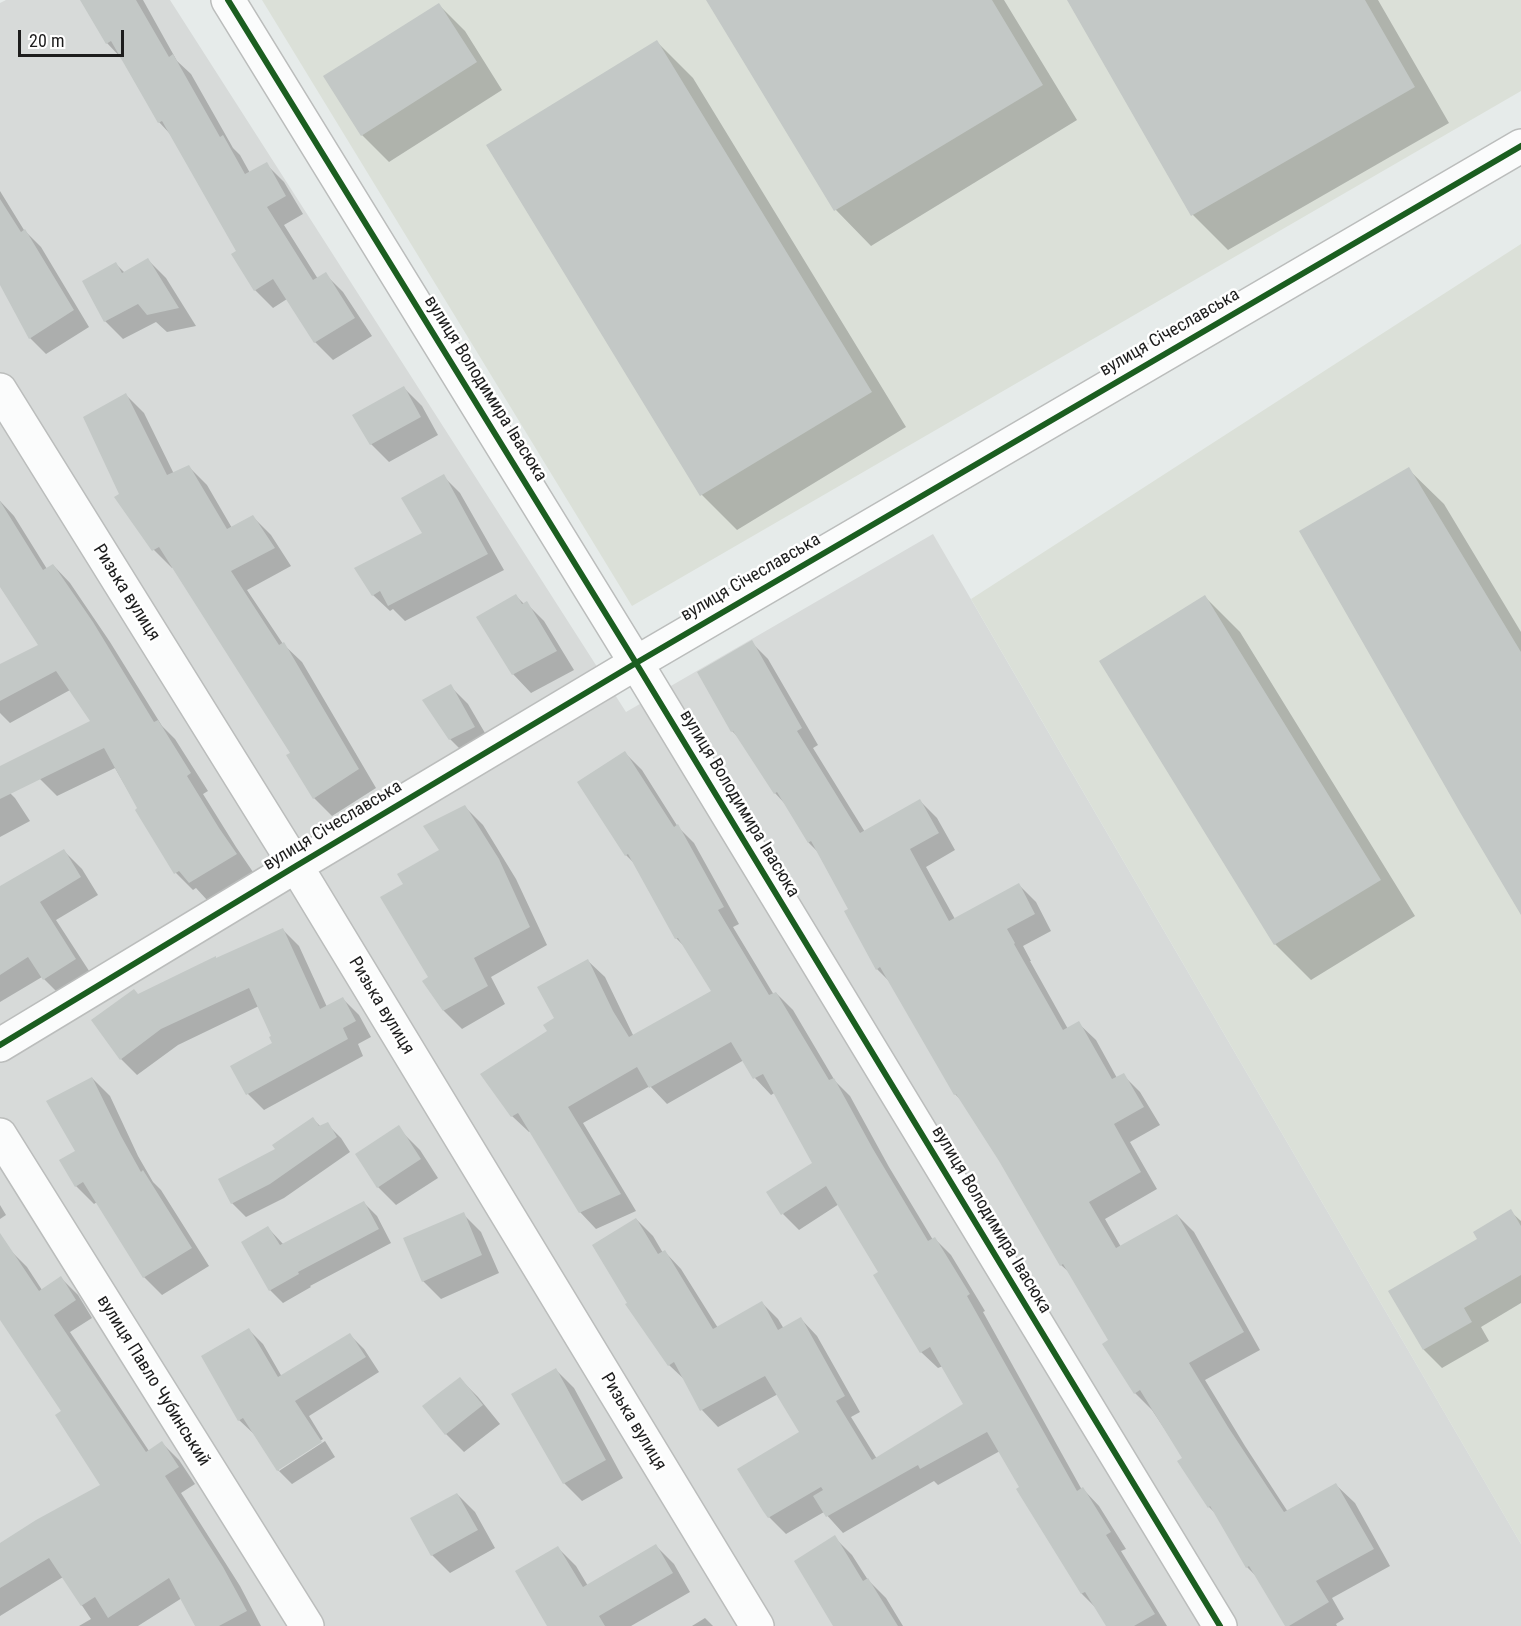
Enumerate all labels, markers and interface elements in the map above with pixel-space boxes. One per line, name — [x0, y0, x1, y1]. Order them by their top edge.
scale bar — [21, 18, 128, 56]
text: 20 m — [29, 30, 64, 51]
street label: вулиця Січеславська — [1096, 284, 1244, 382]
street label: вулиця Володимира Івасюка — [419, 292, 551, 486]
street label: вулиця Січеславська — [677, 529, 825, 627]
street label: Ризька вулиця — [88, 541, 164, 645]
street label: вулиця Володимира Івасюка — [674, 706, 804, 902]
street label: вулиця Січеславська — [260, 776, 406, 876]
street label: Ризька вулиця — [343, 953, 419, 1059]
street label: вулиця Володимира Івасюка — [926, 1122, 1056, 1318]
street label: вулиця Павло Чубинський — [92, 1292, 214, 1470]
street label: Ризька вулиця — [595, 1369, 671, 1475]

